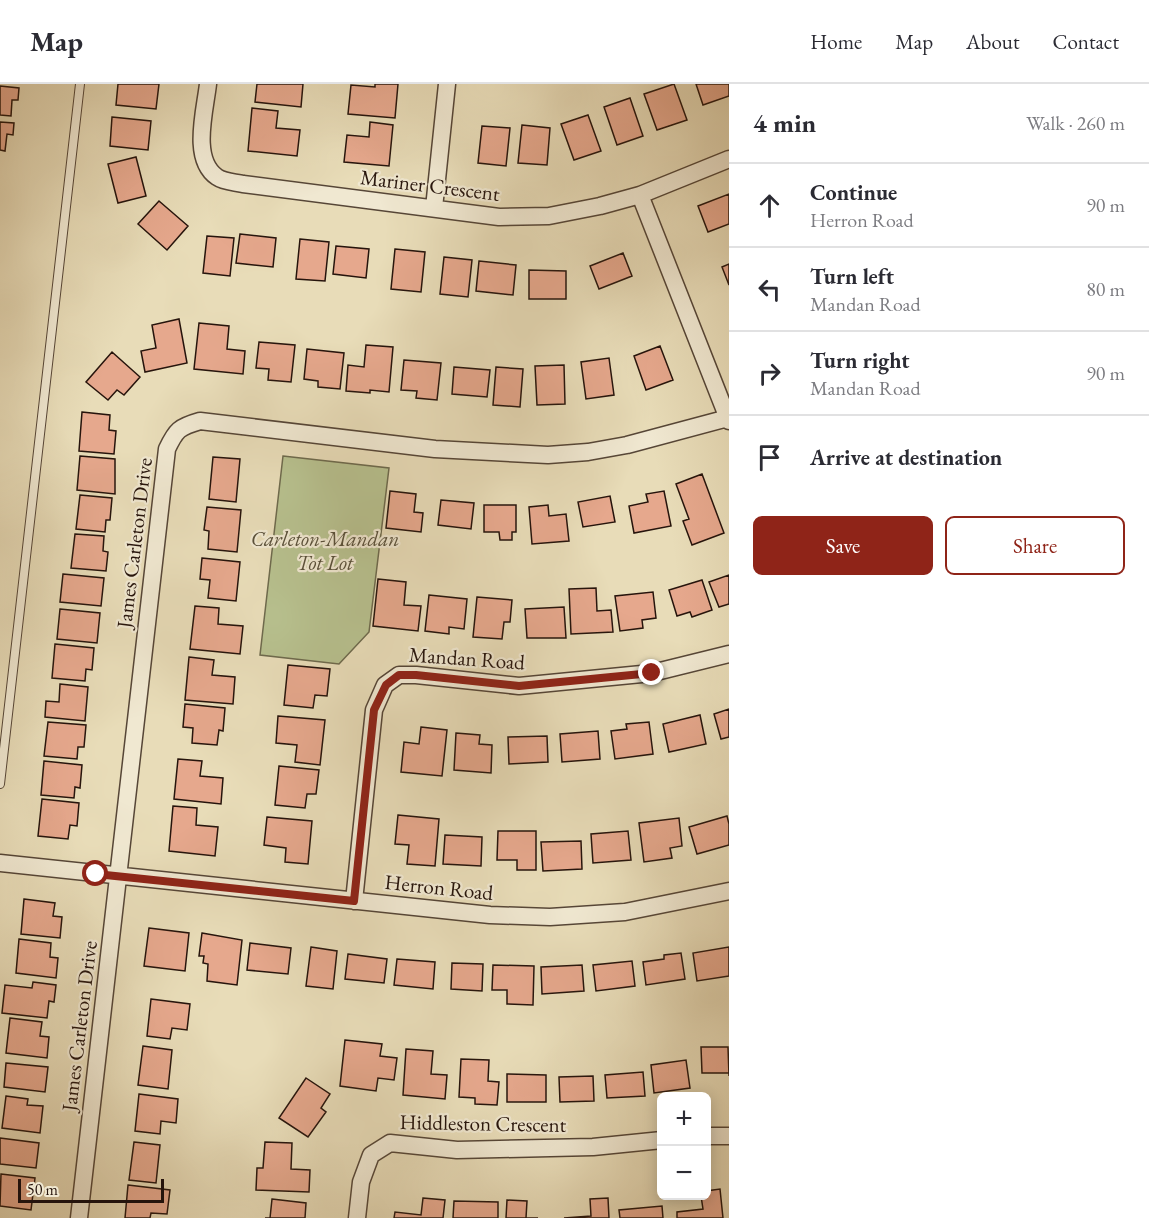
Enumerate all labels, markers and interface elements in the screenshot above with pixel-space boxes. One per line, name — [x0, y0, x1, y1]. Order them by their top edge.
text: Map — [30, 23, 83, 59]
text: Home — [810, 28, 862, 55]
text: Map — [895, 28, 933, 55]
text: About — [966, 28, 1019, 55]
text: Contact — [1052, 28, 1119, 55]
text: 4 min — [753, 106, 816, 140]
text: Walk · 260 m — [1026, 110, 1125, 136]
street label: Mariner Crescent — [359, 163, 502, 207]
text: Continue — [810, 178, 897, 207]
icon: ahead — [753, 189, 786, 222]
text: 90 m — [1086, 192, 1125, 218]
text: Herron Road — [810, 207, 914, 233]
text: Turn left — [810, 262, 894, 291]
icon: left — [753, 273, 786, 306]
text: 80 m — [1086, 276, 1125, 302]
text: Mandan Road — [810, 291, 921, 317]
text: Turn right — [810, 346, 909, 375]
icon: right — [753, 357, 786, 390]
text: 90 m — [1086, 360, 1125, 386]
text: Mandan Road — [810, 375, 921, 401]
icon: arrive — [753, 441, 786, 474]
text: Arrive at destination — [810, 443, 1002, 472]
street label: James Carleton Drive — [110, 456, 158, 632]
button: Save — [753, 516, 933, 575]
button: Share — [945, 516, 1125, 575]
park label: Carleton-Mandan Tot Lot — [251, 525, 399, 576]
street label: Mandan Road — [408, 640, 526, 676]
route end — [638, 659, 664, 685]
route start — [82, 860, 108, 886]
street label: Herron Road — [383, 868, 495, 906]
street label: James Carleton Drive — [55, 939, 103, 1115]
map controls — [657, 1092, 711, 1200]
button: + — [657, 1092, 711, 1146]
street label: Hiddleston Crescent — [399, 1108, 567, 1138]
button: − — [657, 1146, 711, 1200]
scale bar — [18, 1176, 164, 1204]
text: 50 m — [27, 1179, 58, 1200]

